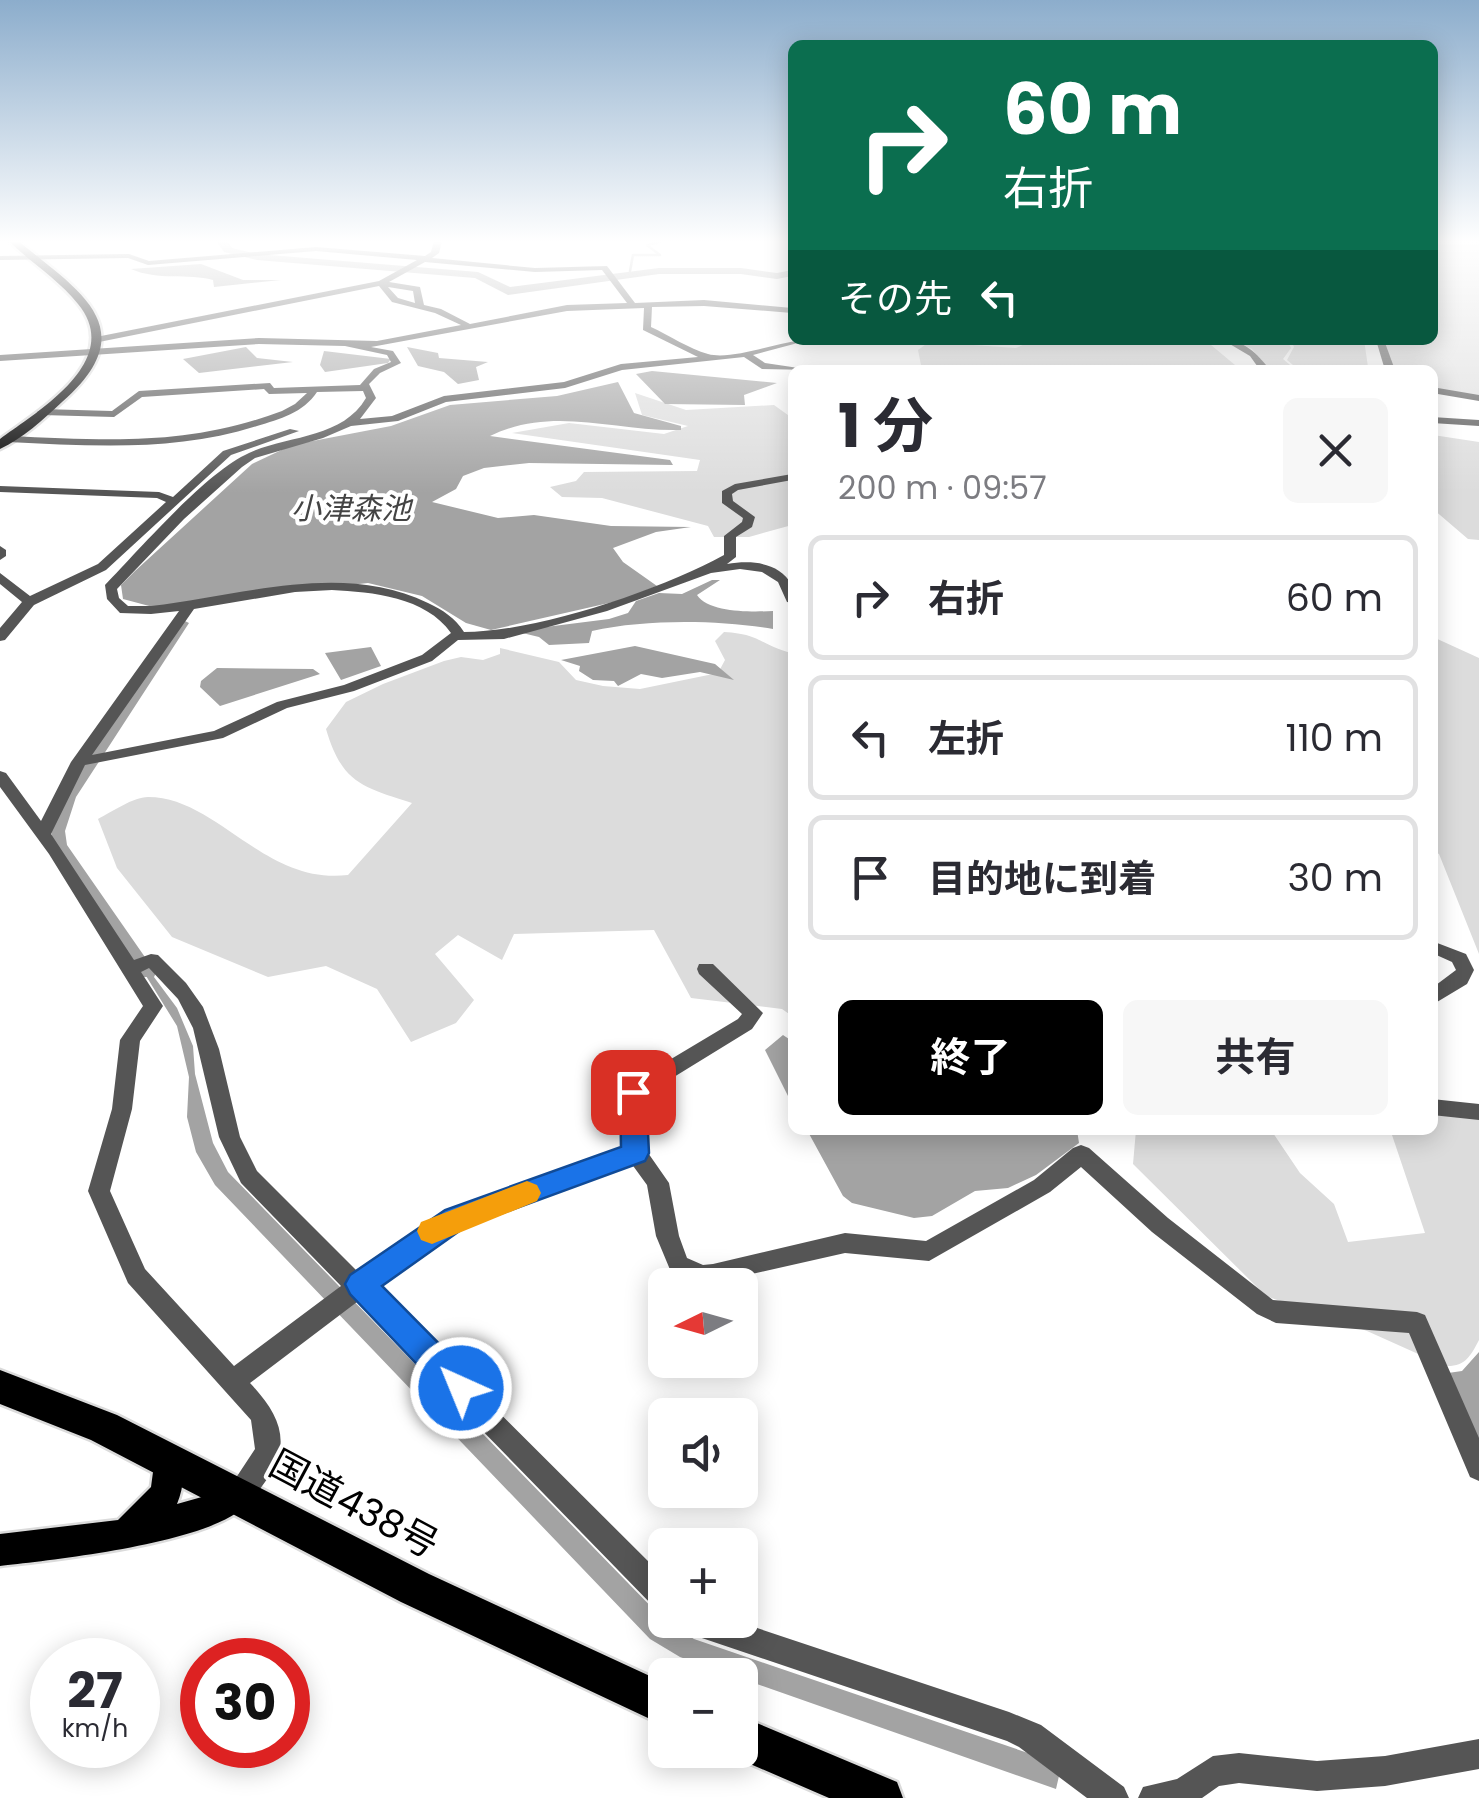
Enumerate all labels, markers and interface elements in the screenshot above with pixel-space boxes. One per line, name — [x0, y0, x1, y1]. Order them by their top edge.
text: 60 m — [1003, 60, 1182, 159]
icon: right — [838, 80, 968, 210]
text: 右折 — [1003, 157, 1093, 220]
icon: left — [972, 270, 1027, 325]
text: その先 — [838, 272, 952, 325]
text: 1 分 — [838, 384, 933, 468]
button: close — [1283, 398, 1388, 503]
text: 200 m · 09:57 — [838, 465, 1047, 510]
water label: 小津森池 — [291, 487, 414, 530]
icon: right — [843, 570, 898, 625]
text: 60 m — [1286, 571, 1383, 624]
text: 右折 — [928, 572, 1004, 625]
icon: left — [843, 710, 898, 765]
text: 110 m — [1286, 711, 1383, 764]
text: 左折 — [928, 712, 1004, 765]
icon: arrive — [843, 850, 898, 905]
text: 30 m — [1287, 851, 1383, 904]
text: 目的地に到着 — [928, 852, 1156, 905]
button: 終了 — [838, 1000, 1103, 1115]
button: 共有 — [1123, 1000, 1388, 1115]
pin — [591, 1050, 676, 1135]
icon: arrive — [606, 1065, 661, 1120]
north arrow — [648, 1268, 758, 1378]
map controls — [648, 1268, 758, 1768]
position arrow — [409, 1336, 513, 1440]
button: sound — [648, 1398, 758, 1508]
street label: 国道438号 — [260, 1437, 448, 1570]
button: + — [648, 1528, 758, 1638]
speed limit sign: 30 — [180, 1638, 310, 1768]
text: 27 — [67, 1655, 123, 1726]
button: − — [648, 1658, 758, 1768]
text: km/h — [62, 1711, 128, 1746]

